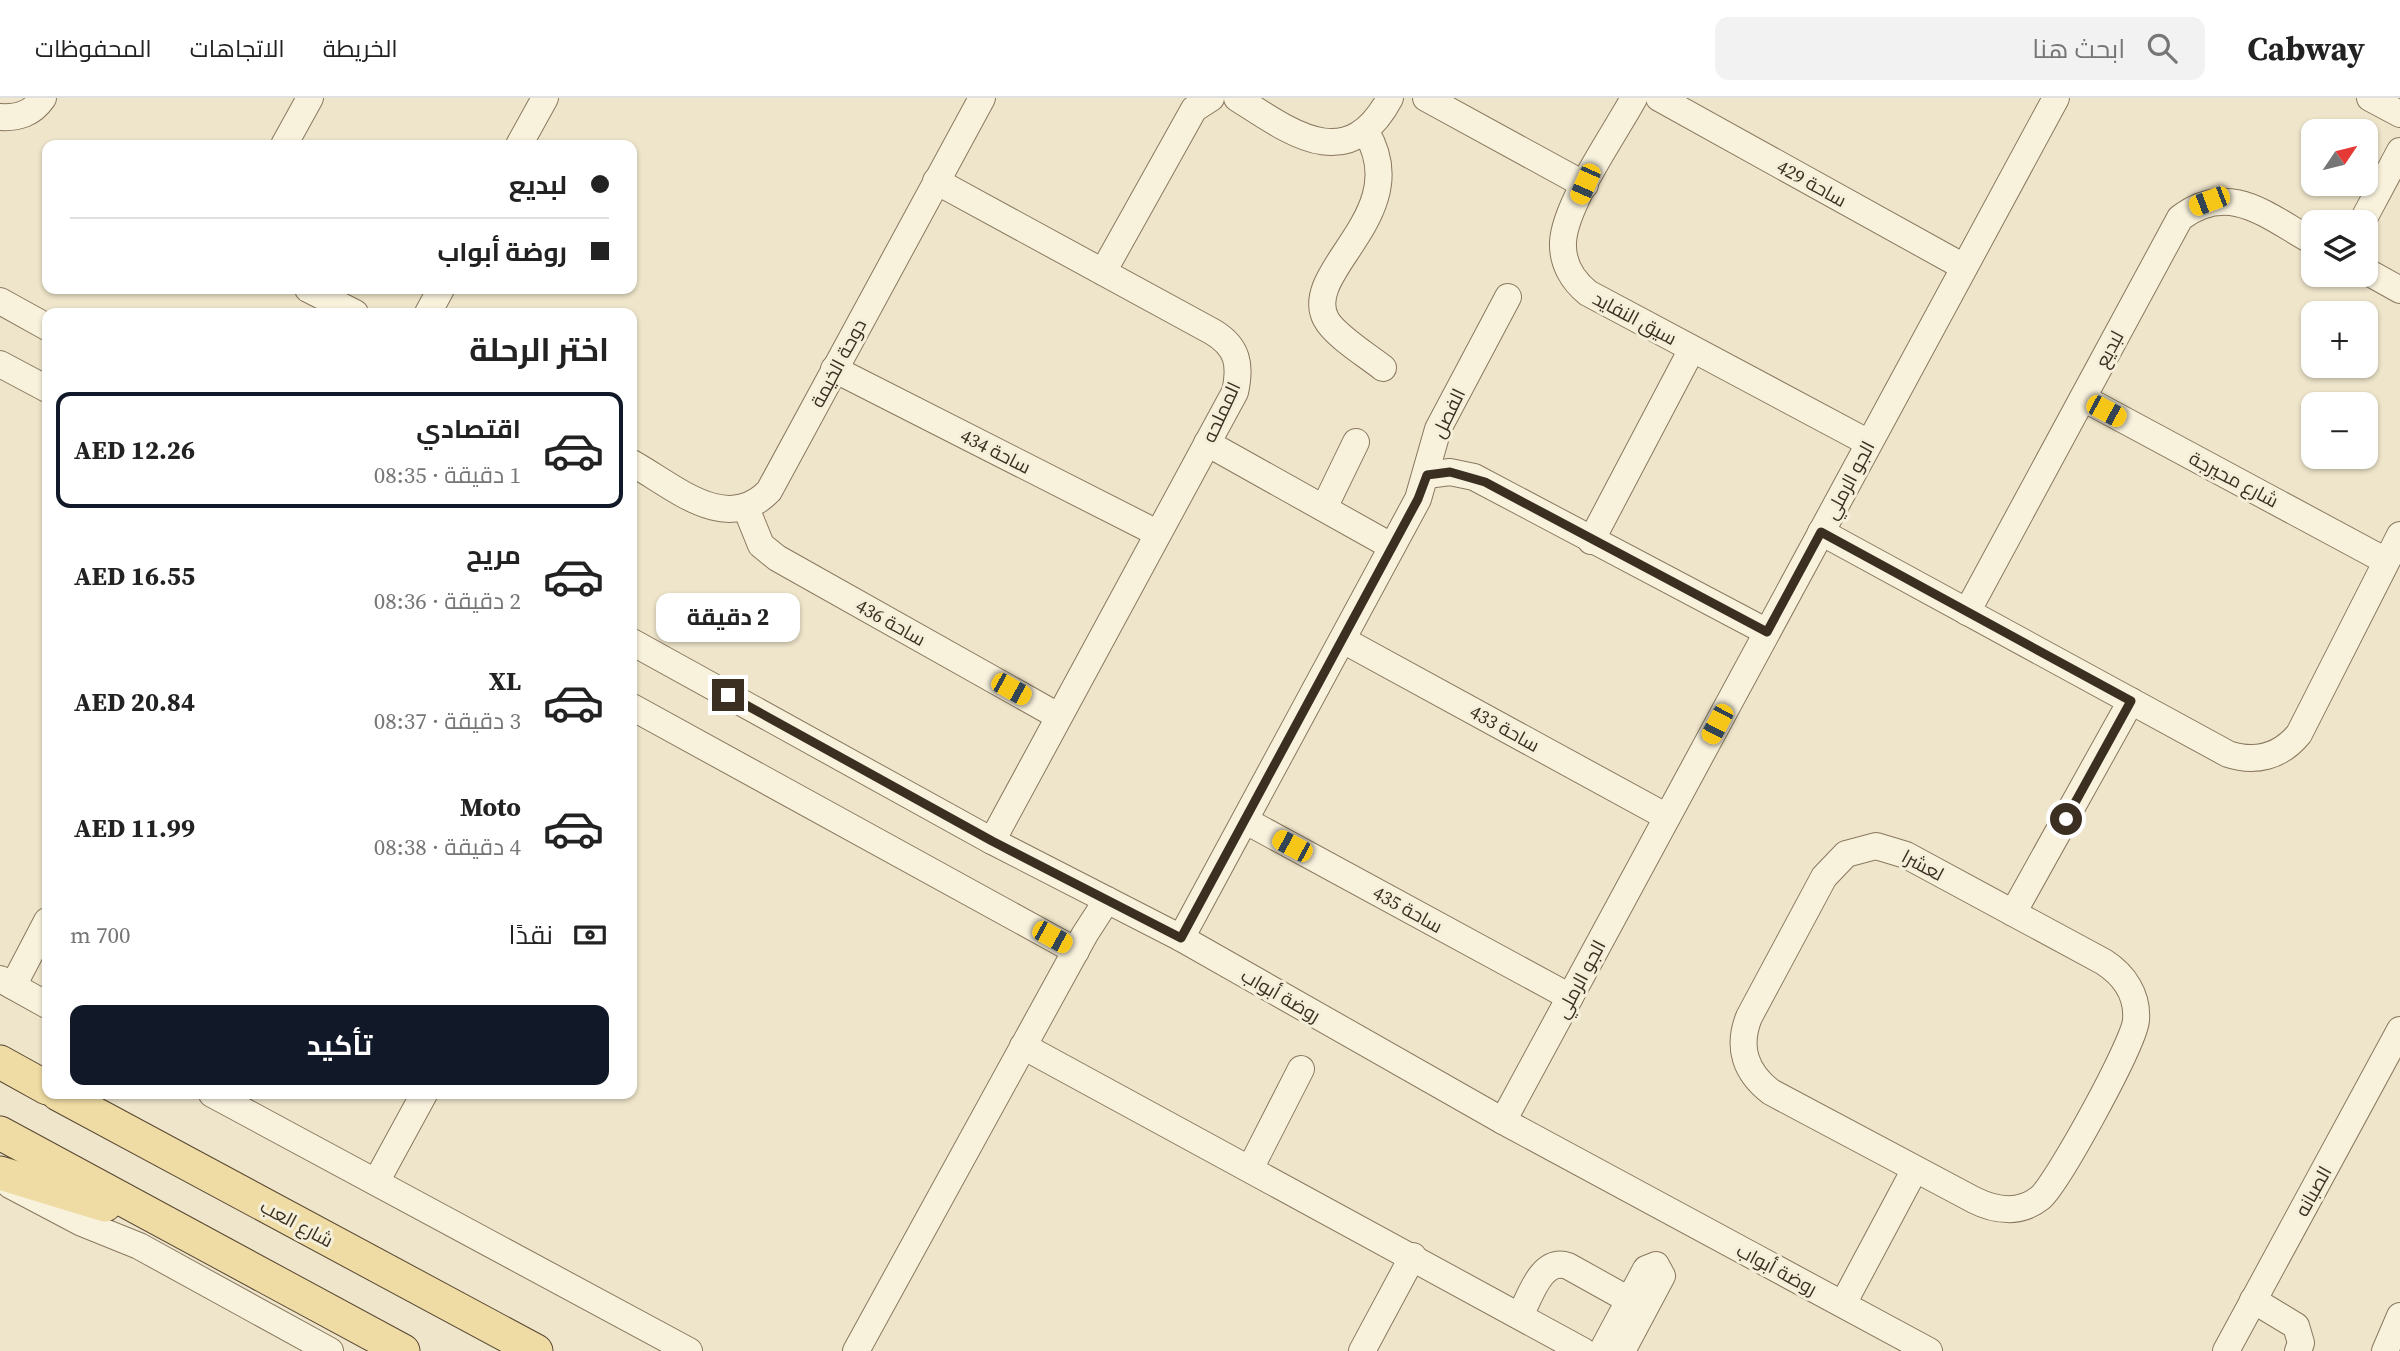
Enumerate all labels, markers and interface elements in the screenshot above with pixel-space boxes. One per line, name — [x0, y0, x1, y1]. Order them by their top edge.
search box — [1715, 17, 2205, 80]
text: Cabway — [2247, 26, 2365, 71]
icon: search — [2143, 29, 2181, 67]
text: ابحث هنا — [2032, 31, 2125, 67]
text: المحفوظات — [35, 32, 152, 65]
text: الاتجاهات — [190, 32, 285, 65]
text: الخريطة — [323, 32, 398, 65]
north arrow — [2301, 119, 2378, 196]
map controls — [2301, 119, 2378, 469]
street label: ساحة 429 — [1773, 153, 1851, 213]
car — [1567, 161, 1604, 207]
text: لبديع — [509, 167, 567, 203]
car — [2186, 184, 2233, 218]
button: layers — [2301, 210, 2378, 287]
text: روضة أبواب — [438, 234, 567, 270]
street label: سيق النفايد — [1588, 285, 1682, 351]
button: + — [2301, 301, 2378, 378]
street label: دوحة الخيمة — [804, 314, 872, 412]
street label: لبديع — [2089, 326, 2130, 372]
text: اختر الرحلة — [469, 328, 609, 372]
street label: المملحه — [1196, 377, 1246, 447]
street label: الفصل — [1425, 384, 1471, 442]
car — [2083, 392, 2130, 430]
button: − — [2301, 392, 2378, 469]
text: اقتصادي — [416, 411, 521, 447]
icon: car — [542, 419, 605, 482]
street label: ساحة 434 — [956, 422, 1036, 480]
text: AED 12.26 — [74, 432, 195, 468]
street label: الجو الرملي — [1817, 436, 1882, 525]
street label: شارع محيرجة — [2184, 445, 2283, 514]
text: 1 دقيقة · 08:35 — [374, 459, 521, 491]
text: مريح — [466, 537, 521, 573]
icon: car — [542, 545, 605, 608]
text: AED 16.55 — [74, 558, 195, 594]
text: 2 دقيقة · 08:36 — [374, 585, 521, 617]
street label: ساحة 436 — [852, 592, 930, 652]
callout: 2 دقيقة — [656, 594, 800, 642]
text: 2 دقيقة — [687, 601, 769, 633]
text: XL — [489, 663, 521, 699]
car — [988, 670, 1035, 708]
icon: car — [542, 671, 605, 734]
route end — [712, 679, 744, 711]
text: AED 20.84 — [74, 684, 195, 720]
street label: ساحة 433 — [1466, 698, 1544, 758]
car — [1698, 701, 1737, 747]
text: 3 دقيقة · 08:37 — [374, 705, 521, 737]
text: Moto — [460, 789, 521, 825]
icon: car — [542, 797, 605, 860]
route start — [2050, 803, 2082, 835]
text: AED 11.99 — [74, 810, 195, 846]
car — [1269, 827, 1316, 865]
text: 4 دقيقة · 08:38 — [374, 831, 521, 863]
street label: لعشرا — [1897, 843, 1949, 887]
street label: ساحة 435 — [1369, 879, 1447, 939]
icon: cash — [571, 916, 609, 954]
text: نقدًا — [509, 917, 553, 953]
car — [1029, 918, 1076, 956]
text: 700 m — [70, 919, 131, 951]
street label: الجو الرملي — [1548, 935, 1613, 1024]
street label: روضة أبواب — [1237, 962, 1325, 1028]
button: تأكيد — [70, 1005, 609, 1085]
street label: الصبانه — [2289, 1161, 2337, 1221]
street label: شارع العب — [255, 1193, 338, 1254]
street label: روضة أبواب — [1732, 1237, 1822, 1301]

